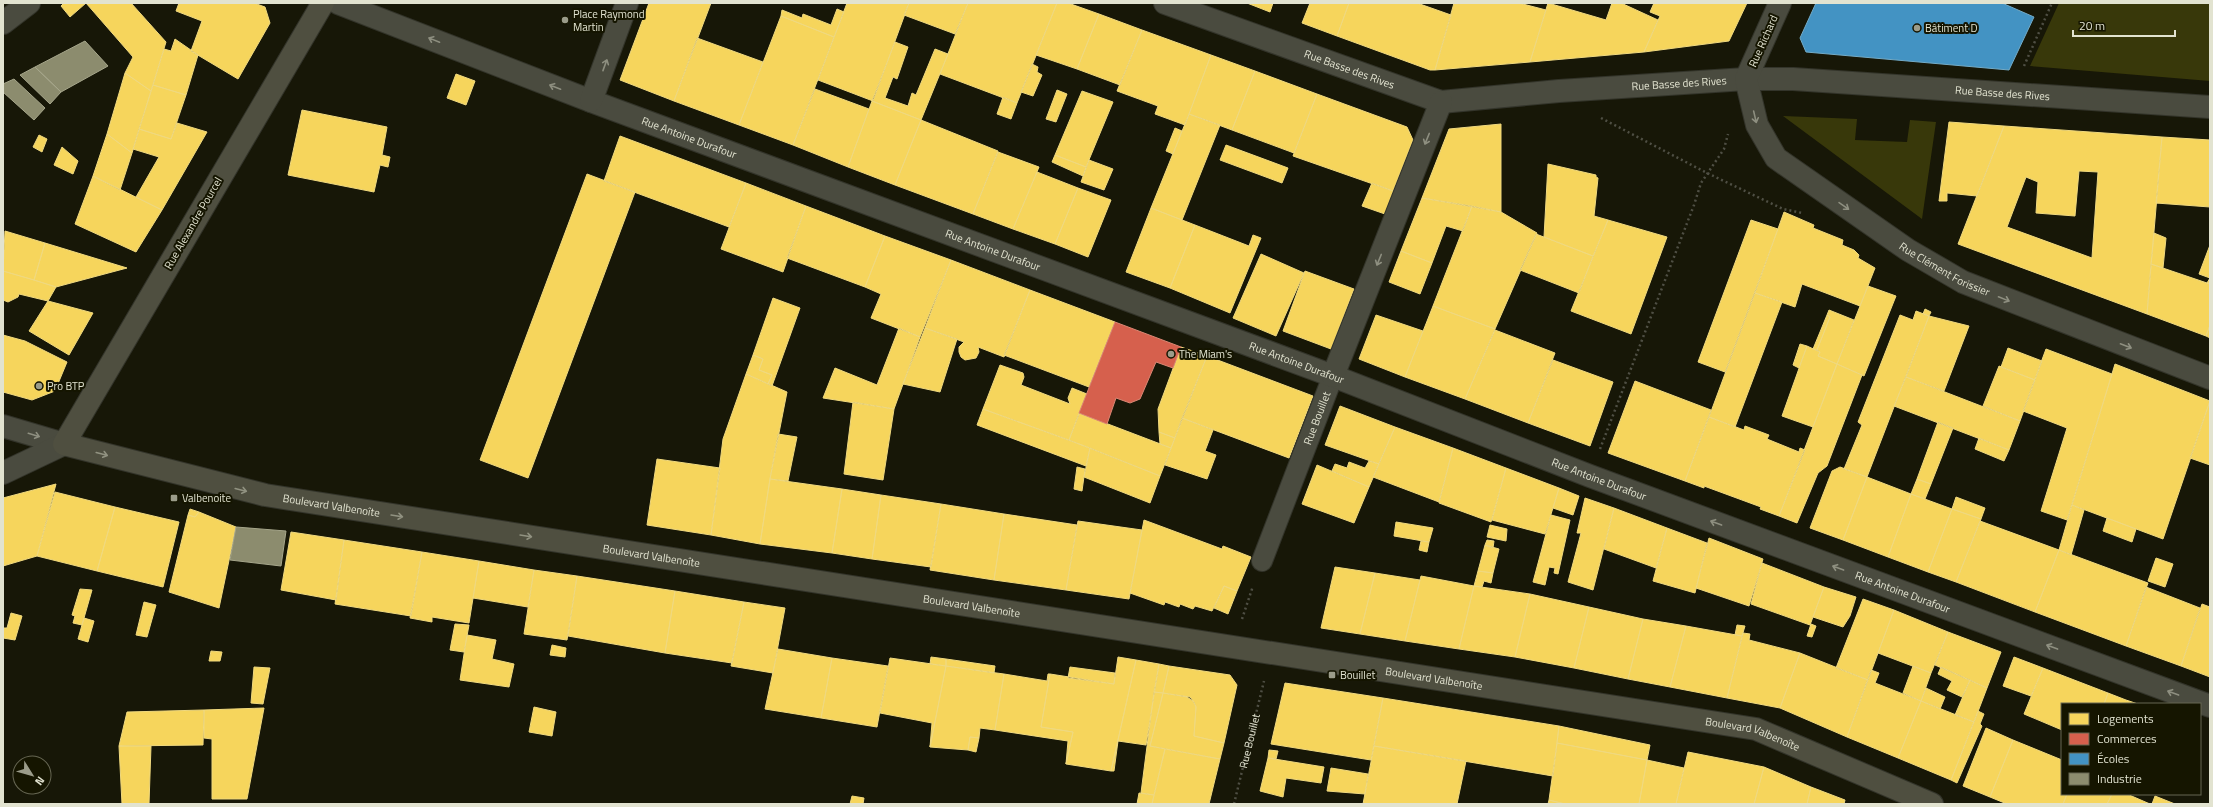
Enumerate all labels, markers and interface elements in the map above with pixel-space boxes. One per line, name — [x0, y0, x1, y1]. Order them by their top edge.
place label: Place Raymond Martin — [573, 6, 645, 35]
street label: Rue Richard — [1744, 12, 1782, 70]
scale bar — [2073, 12, 2175, 38]
marker: Place Raymond Martin — [560, 15, 570, 25]
text: 20 m — [2079, 16, 2105, 35]
place label: Bâtiment D — [1925, 20, 1978, 36]
marker: Bâtiment D — [1912, 23, 1922, 33]
one-way arrow — [428, 36, 440, 44]
street label: Rue Basse des Rives — [1302, 46, 1397, 93]
one-way arrow — [601, 59, 609, 71]
street label: Rue Basse des Rives — [1631, 72, 1727, 94]
street label: Rue Basse des Rives — [1954, 82, 2050, 104]
one-way arrow — [549, 83, 561, 91]
one-way arrow — [1751, 110, 1759, 123]
street label: Rue Antoine Durafour — [639, 112, 739, 162]
one-way arrow — [1422, 132, 1430, 144]
street label: Rue Alexandre Pourcel — [160, 174, 226, 272]
one-way arrow — [1839, 202, 1850, 210]
street label: Rue Antoine Durafour — [943, 225, 1043, 275]
street label: Rue Clément Forissier — [1896, 238, 1993, 300]
one-way arrow — [1374, 253, 1382, 265]
one-way arrow — [1998, 296, 2010, 303]
street label: Rue Antoine Durafour — [1247, 338, 1347, 388]
one-way arrow — [2119, 343, 2131, 351]
place label: The Miam's — [1179, 346, 1232, 362]
marker: The Miam's — [1166, 349, 1176, 359]
place label: Pro BTP — [47, 378, 85, 394]
marker: Pro BTP — [34, 381, 44, 391]
street label: Rue Bouillet — [1299, 389, 1334, 447]
one-way arrow — [27, 432, 40, 439]
one-way arrow — [95, 451, 108, 458]
street label: Rue Antoine Durafour — [1549, 454, 1649, 504]
one-way arrow — [235, 486, 248, 494]
place label: Valbenoite — [182, 490, 231, 506]
street label: Boulevard Valbenoîte — [282, 490, 382, 521]
marker: Valbenoite — [169, 493, 179, 503]
one-way arrow — [390, 512, 403, 520]
one-way arrow — [1710, 518, 1722, 526]
one-way arrow — [519, 532, 532, 540]
street label: Boulevard Valbenoîte — [602, 540, 702, 571]
one-way arrow — [1832, 564, 1844, 572]
street label: Rue Antoine Durafour — [1853, 567, 1953, 617]
street label: Boulevard Valbenoîte — [922, 590, 1022, 621]
one-way arrow — [2046, 643, 2058, 651]
street label: Boulevard Valbenoîte — [1384, 663, 1484, 694]
place label: Bouillet — [1340, 667, 1375, 683]
marker: Bouillet — [1327, 670, 1337, 680]
one-way arrow — [2168, 688, 2180, 696]
legend — [2061, 703, 2201, 795]
text: Logements — [2097, 709, 2154, 728]
street label: Rue Bouillet — [1235, 712, 1264, 770]
street label: Boulevard Valbenoîte — [1704, 713, 1803, 755]
text: Commerces — [2097, 729, 2157, 748]
text: Écoles — [2097, 749, 2130, 768]
north arrow — [12, 755, 52, 795]
text: Industrie — [2097, 769, 2142, 788]
text: N — [31, 773, 49, 789]

